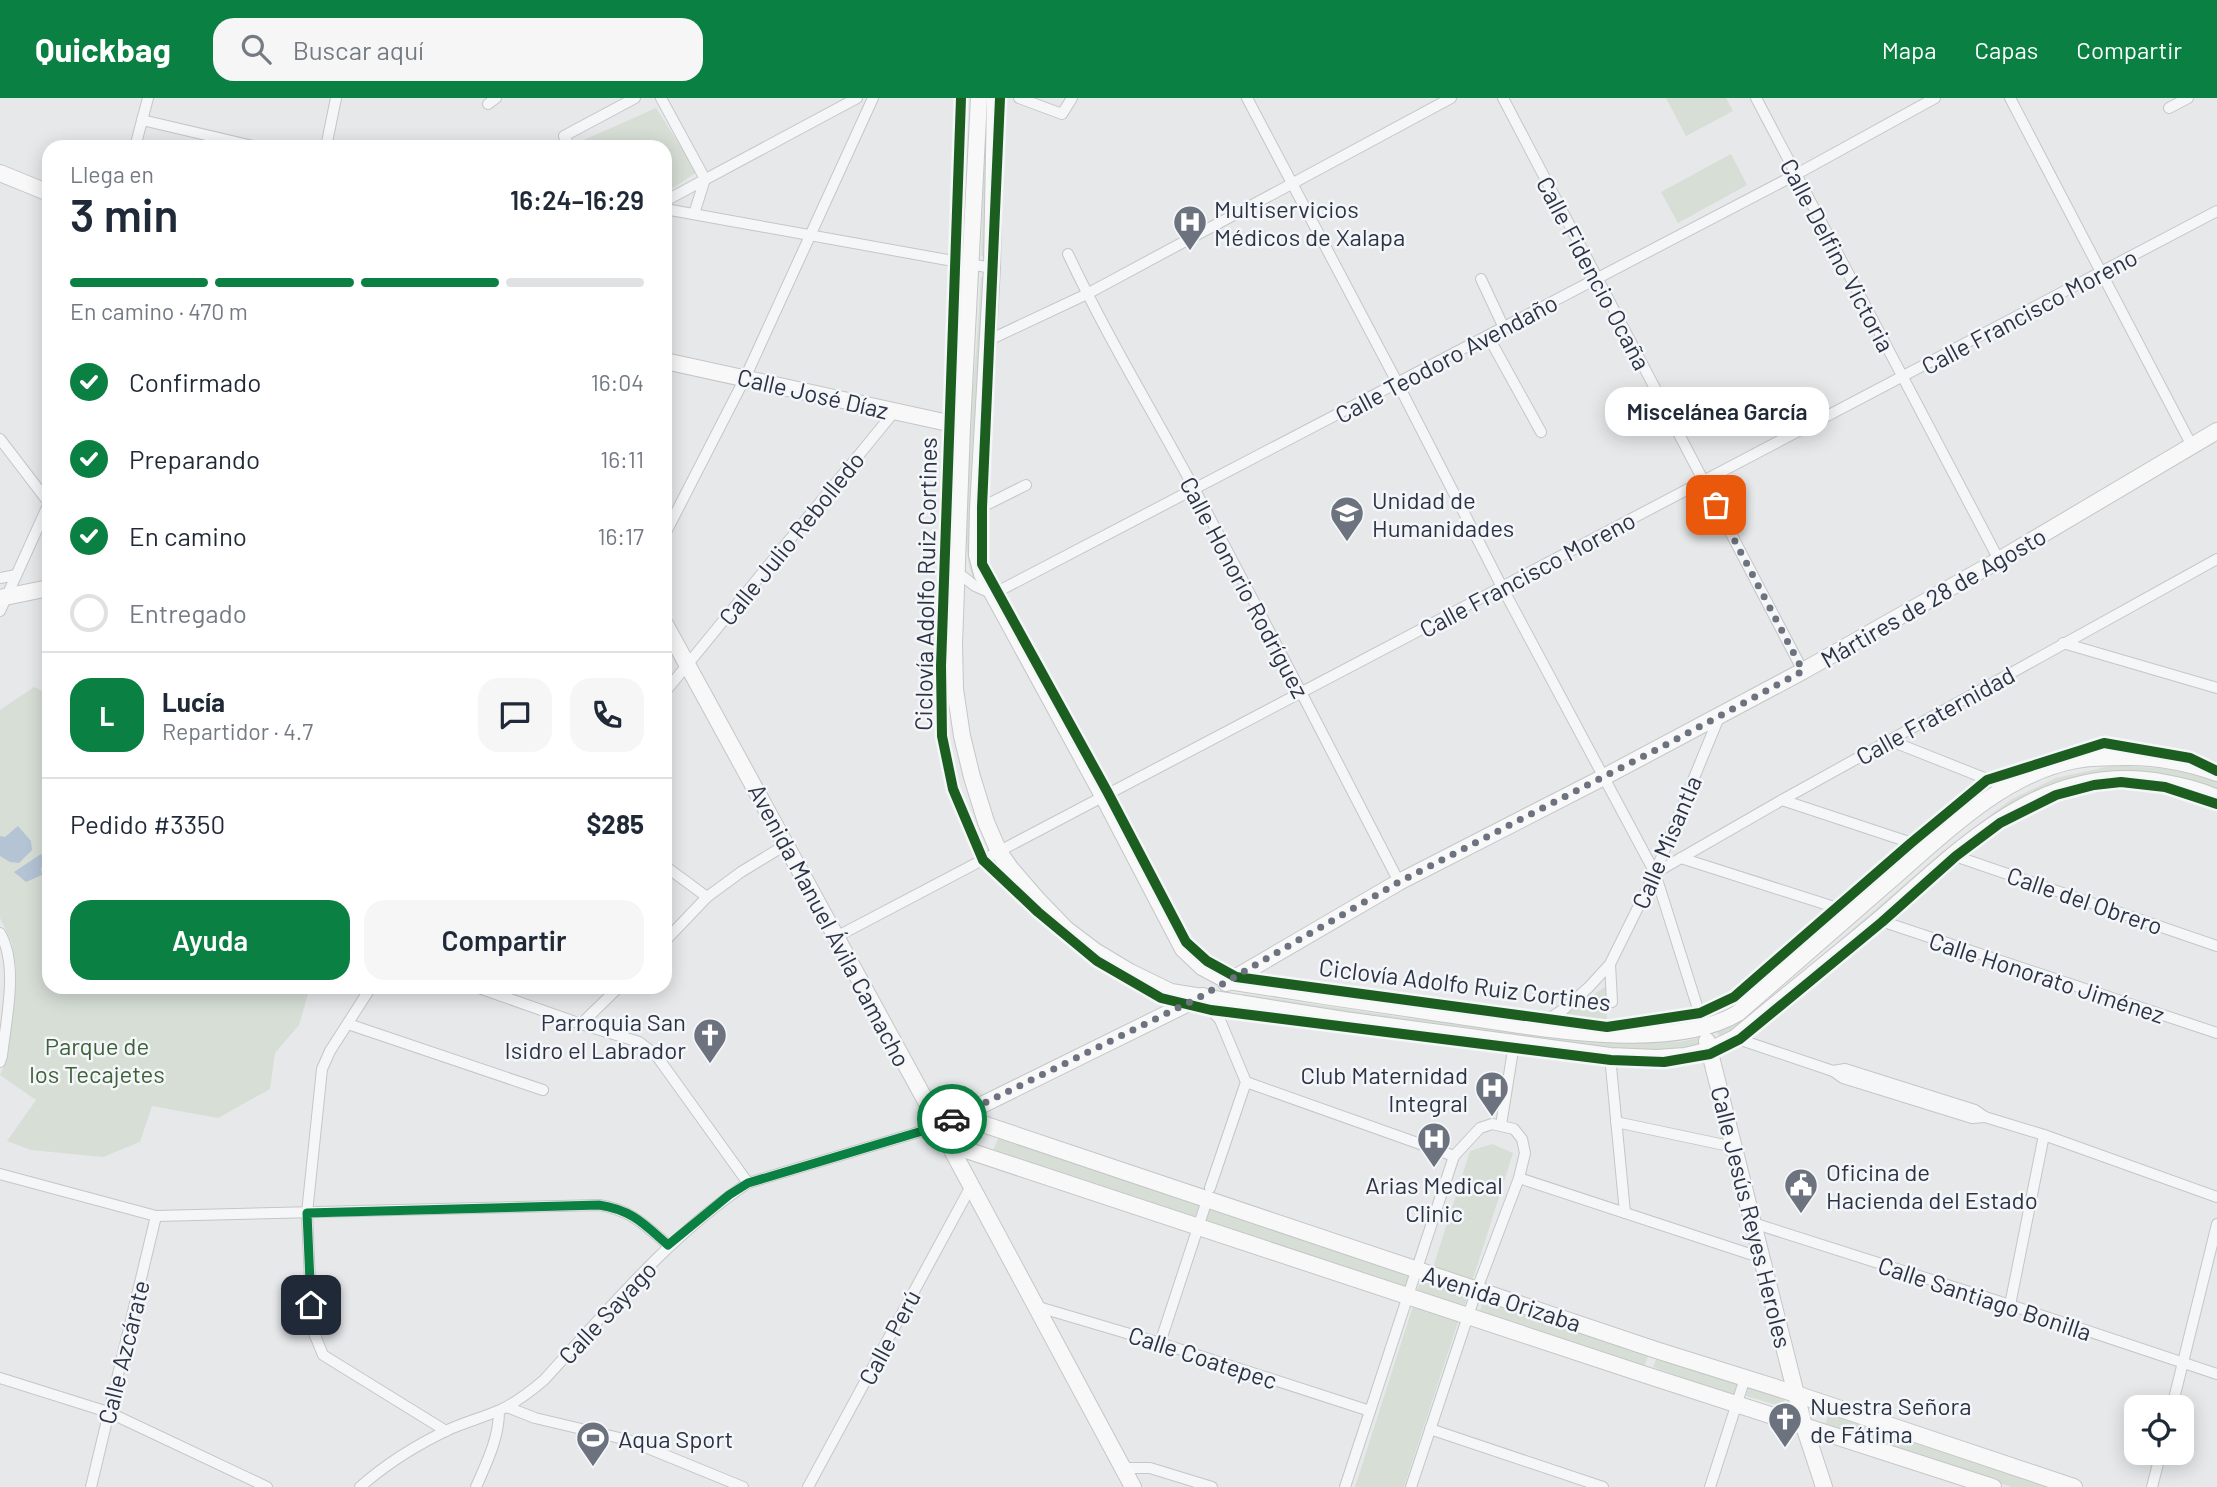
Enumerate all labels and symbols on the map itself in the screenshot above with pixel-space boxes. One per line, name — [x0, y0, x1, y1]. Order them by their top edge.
street label: Calle Delfino Victoria — [1775, 153, 1901, 357]
street label: Calle Fidencio Ocaña — [1531, 171, 1657, 375]
place label: Multiservicios Médicos de Xalapa — [1214, 194, 1405, 251]
hospital icon: Multiservicios Médicos de Xalapa — [1171, 203, 1209, 252]
street label: Calle Francisco Moreno — [1916, 242, 2142, 380]
street label: Calle Teodoro Avendaño — [1330, 287, 1562, 429]
street label: Calle José Díaz — [735, 362, 891, 424]
callout: Miscelánea García — [1604, 386, 1828, 435]
street label: Ciclovía Adolfo Ruiz Cortines — [908, 437, 942, 731]
street label: Calle Julio Rebolledo — [712, 445, 870, 631]
street label: Calle Honorio Rodríguez — [1174, 471, 1316, 703]
pin — [1686, 475, 1746, 535]
place label: Unidad de Humanidades — [1372, 485, 1514, 542]
school or university icon: Unidad de Humanidades — [1328, 494, 1366, 543]
street label: Calle Francisco Moreno — [1414, 505, 1640, 643]
street label: Mártires de 28 de Agosto — [1815, 521, 2051, 673]
street label: Calle Fraternidad — [1851, 659, 2019, 771]
street label: Calle Misantla — [1625, 771, 1707, 913]
street label: Avenida Manuel Ávila Camacho — [743, 779, 917, 1071]
street label: Calle del Obrero — [2003, 860, 2167, 940]
street label: Calle Honorato Jiménez — [1926, 925, 2168, 1029]
street label: Ciclovía Adolfo Ruiz Cortines — [1317, 952, 1613, 1016]
place label: Parroquia San Isidro el Labrador — [505, 1007, 686, 1064]
church icon: Parroquia San Isidro el Labrador — [691, 1016, 729, 1065]
park label: Parque de los Tecajetes — [29, 1031, 165, 1088]
place label: Club Maternidad Integral — [1300, 1060, 1468, 1117]
hospital icon: Club Maternidad Integral — [1473, 1069, 1511, 1118]
street label: Calle Jesús Reyes Heroles — [1705, 1083, 1799, 1351]
courier — [917, 1084, 987, 1154]
hospital icon: Arias Medical Clinic — [1415, 1120, 1453, 1169]
place label: Oficina de Hacienda del Estado — [1826, 1157, 2038, 1214]
public building icon: Oficina de Hacienda del Estado — [1782, 1166, 1820, 1215]
place label: Arias Medical Clinic — [1365, 1170, 1503, 1227]
street label: Calle Santiago Bonilla — [1875, 1250, 2095, 1346]
street label: Calle Sayago — [552, 1254, 662, 1370]
street label: Avenida Orizaba — [1419, 1259, 1585, 1337]
pin — [281, 1275, 341, 1335]
street label: Calle Azcárate — [91, 1277, 155, 1427]
street label: Calle Perú — [852, 1284, 926, 1390]
street label: Calle Coatepec — [1125, 1319, 1281, 1395]
place label: Nuestra Señora de Fátima — [1810, 1391, 1971, 1448]
church icon: Nuestra Señora de Fátima — [1766, 1400, 1804, 1449]
sports icon: Aqua Sport — [574, 1419, 612, 1468]
place label: Aqua Sport — [618, 1424, 733, 1453]

